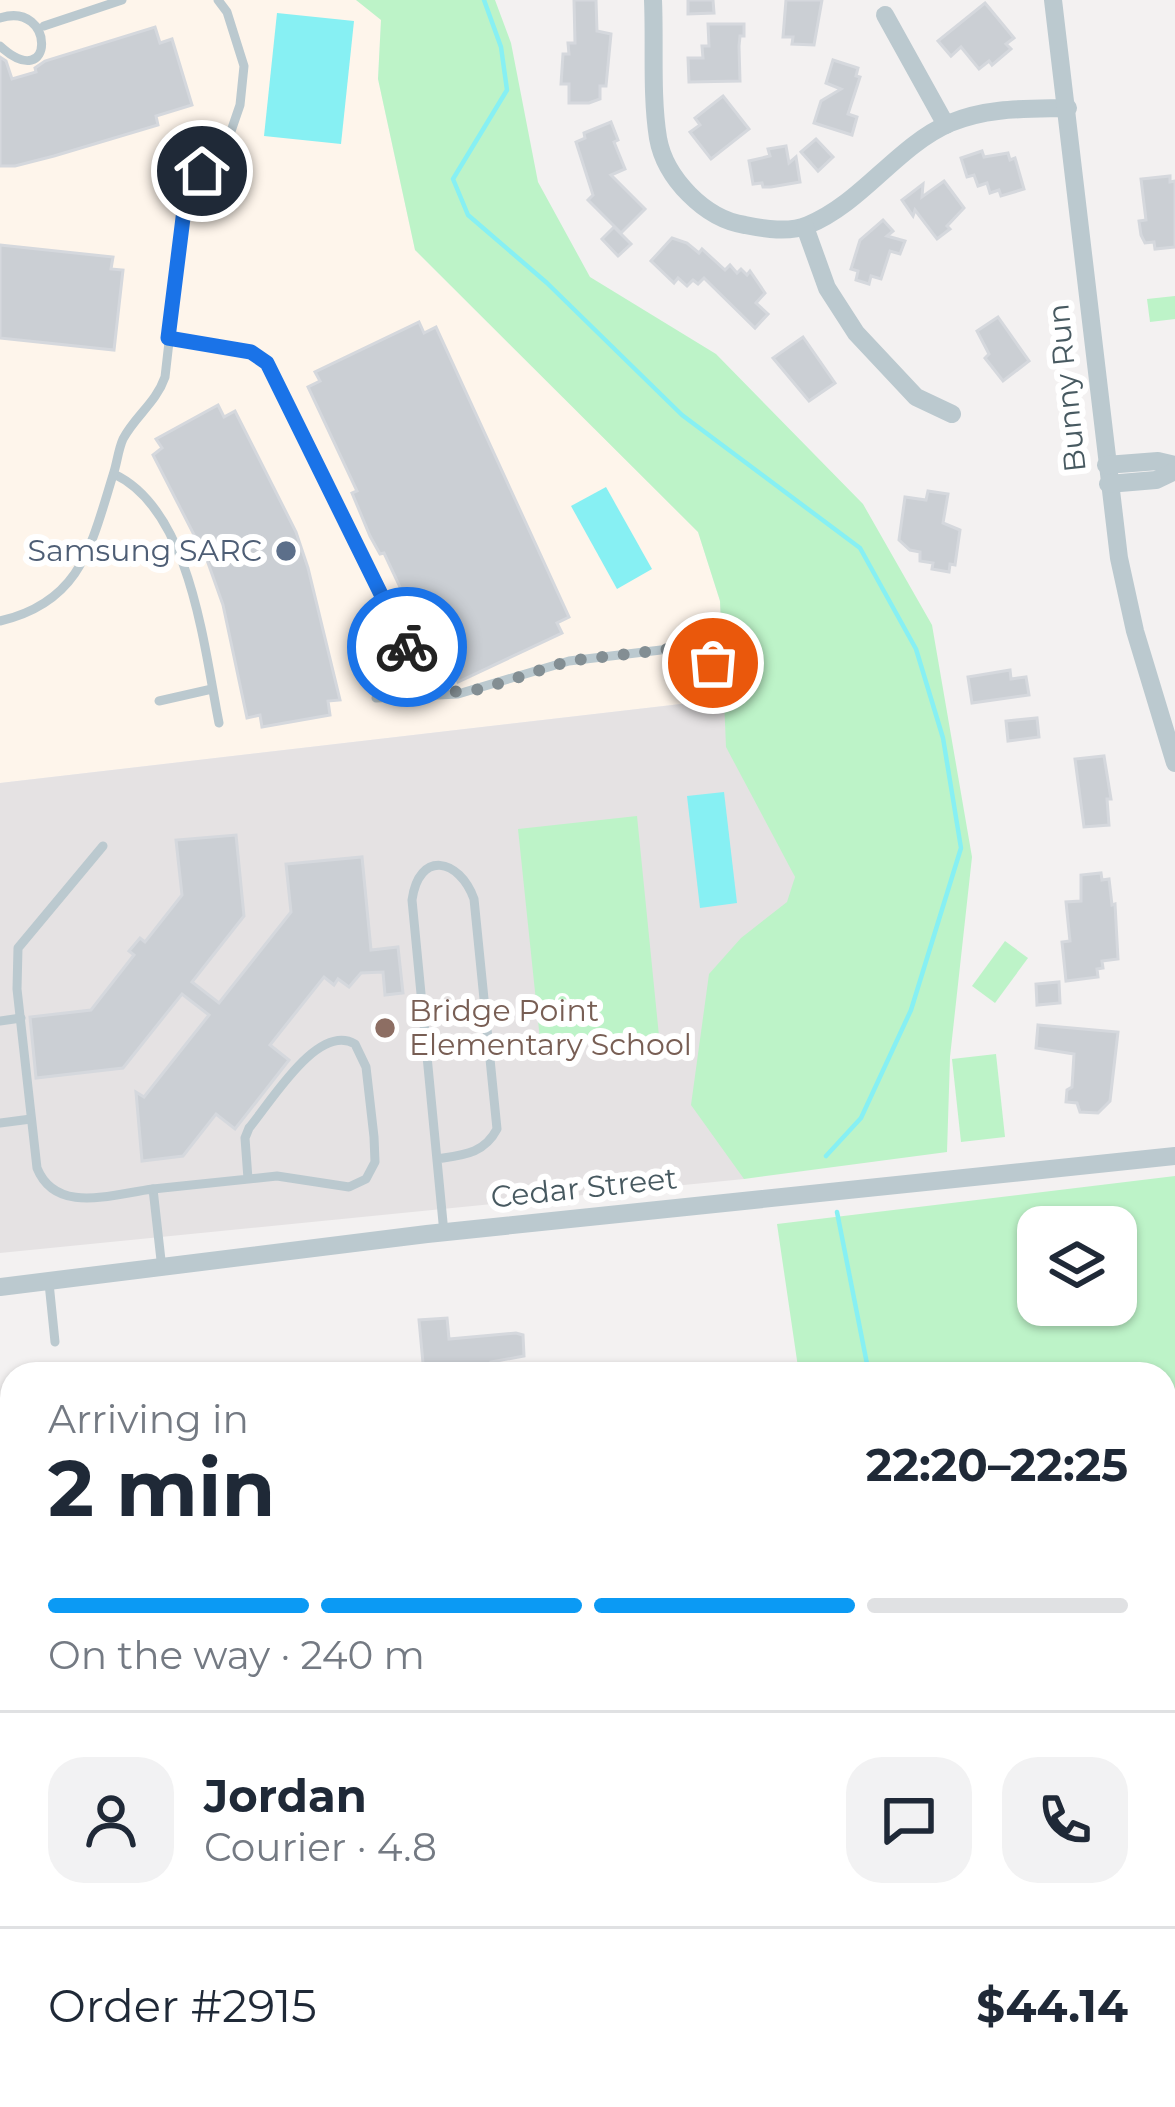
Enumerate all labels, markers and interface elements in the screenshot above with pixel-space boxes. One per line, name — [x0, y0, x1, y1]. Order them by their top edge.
pin — [151, 120, 253, 222]
icon: home — [169, 138, 235, 204]
street label: Bunny Run — [1039, 302, 1094, 474]
place label: Samsung SARC — [28, 532, 262, 569]
marker: Samsung SARC — [273, 538, 299, 564]
courier — [347, 587, 467, 707]
pin — [662, 612, 764, 714]
icon: bike — [374, 614, 440, 680]
icon: bag — [680, 630, 746, 696]
place label: Bridge Point Elementary School — [409, 992, 692, 1063]
marker: Bridge Point Elementary School — [372, 1015, 398, 1041]
street label: Cedar Street — [489, 1159, 679, 1216]
map controls — [1017, 1206, 1137, 1326]
button: layers — [1017, 1206, 1137, 1326]
text: Arriving in — [48, 1395, 249, 1443]
text: 22:20–22:25 — [866, 1437, 1128, 1492]
text: 2 min — [48, 1440, 275, 1536]
text: On the way · 240 m — [48, 1631, 425, 1679]
button: person — [48, 1757, 174, 1883]
button: chat — [846, 1757, 972, 1883]
button: phone — [1002, 1757, 1128, 1883]
text: Jordan — [204, 1768, 367, 1823]
text: Courier · 4.8 — [204, 1823, 437, 1871]
text: Order #2915 — [48, 1978, 317, 2033]
text: $44.14 — [976, 1978, 1128, 2033]

